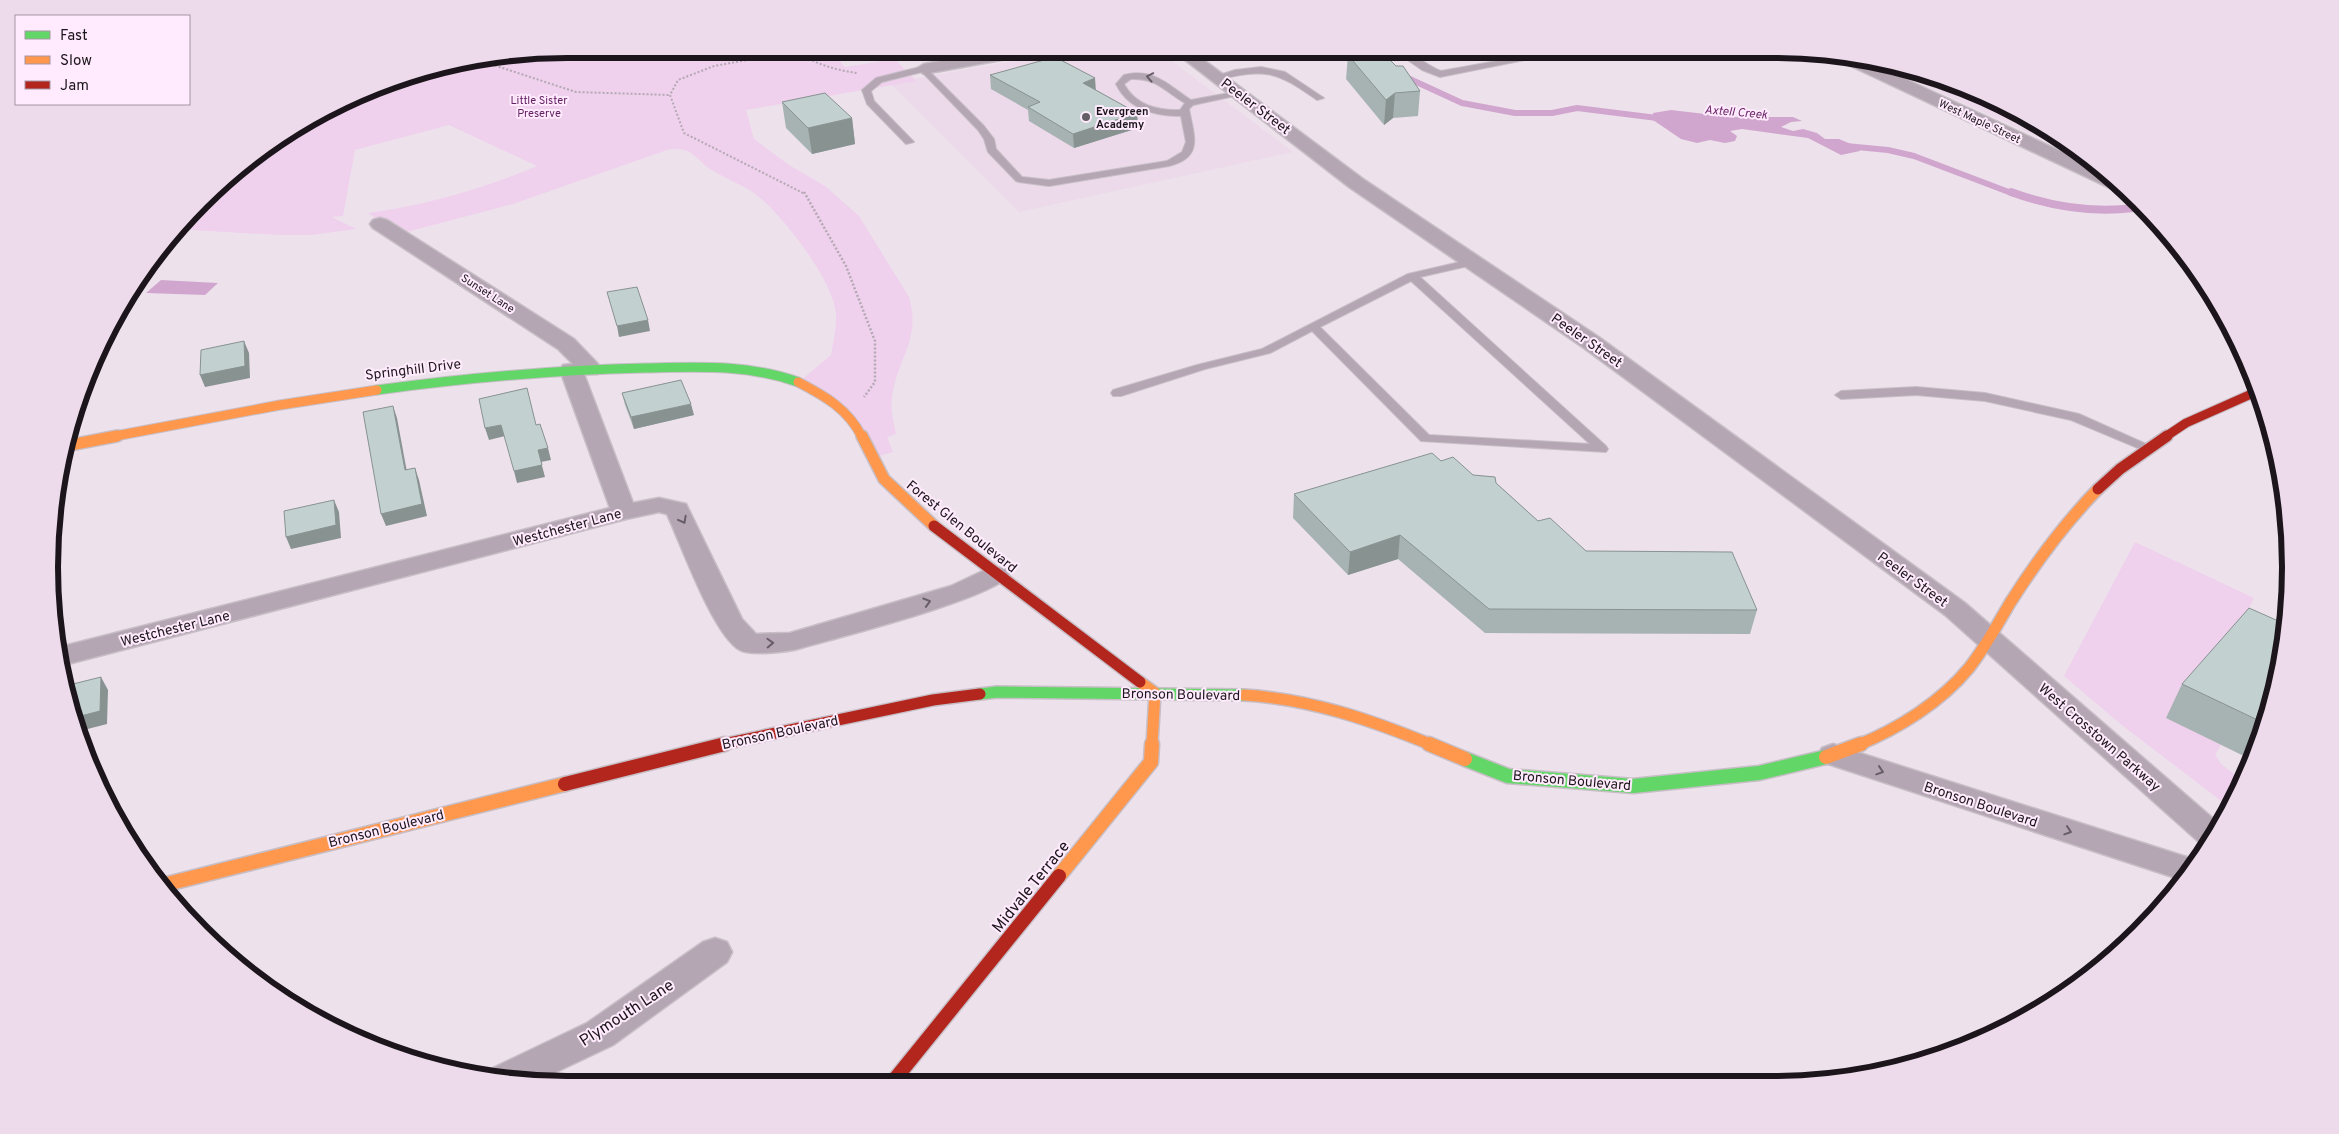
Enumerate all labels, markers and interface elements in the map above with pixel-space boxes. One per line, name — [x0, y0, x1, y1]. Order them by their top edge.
legend — [15, 15, 190, 105]
text: Fast — [60, 27, 88, 46]
text: Slow — [60, 52, 92, 71]
one-way arrow — [1146, 72, 1155, 83]
street label: Peeler Street — [1217, 75, 1293, 139]
text: Jam — [60, 77, 89, 96]
park label: Little Sister Preserve — [510, 94, 568, 121]
street label: West Maple Street — [1936, 97, 2023, 147]
water label: Axtell Creek — [1704, 102, 1769, 124]
place label: Evergreen Academy — [1096, 105, 1148, 132]
marker: Evergreen Academy — [1080, 111, 1092, 123]
street label: Sunset Lane — [458, 271, 517, 316]
street label: Peeler Street — [1547, 311, 1625, 372]
street label: Springhill Drive — [364, 356, 462, 385]
street label: Forest Glen Boulevard — [902, 477, 1020, 577]
street label: Westchester Lane — [511, 506, 624, 551]
one-way arrow — [676, 515, 686, 524]
street label: Peeler Street — [1874, 549, 1951, 611]
one-way arrow — [922, 597, 930, 607]
street label: Westchester Lane — [119, 608, 232, 651]
one-way arrow — [766, 637, 774, 648]
street label: West Crosstown Parkway — [2035, 681, 2163, 796]
street label: Bronson Boulevard — [1122, 686, 1240, 705]
street label: Bronson Boulevard — [721, 713, 840, 754]
one-way arrow — [1875, 765, 1883, 775]
street label: Bronson Boulevard — [1512, 768, 1632, 795]
street label: Bronson Boulevard — [1922, 779, 2040, 832]
street label: Bronson Boulevard — [327, 807, 446, 852]
one-way arrow — [2063, 825, 2071, 835]
street label: Midvale Terrace — [988, 837, 1075, 937]
street label: Plymouth Lane — [576, 976, 678, 1052]

